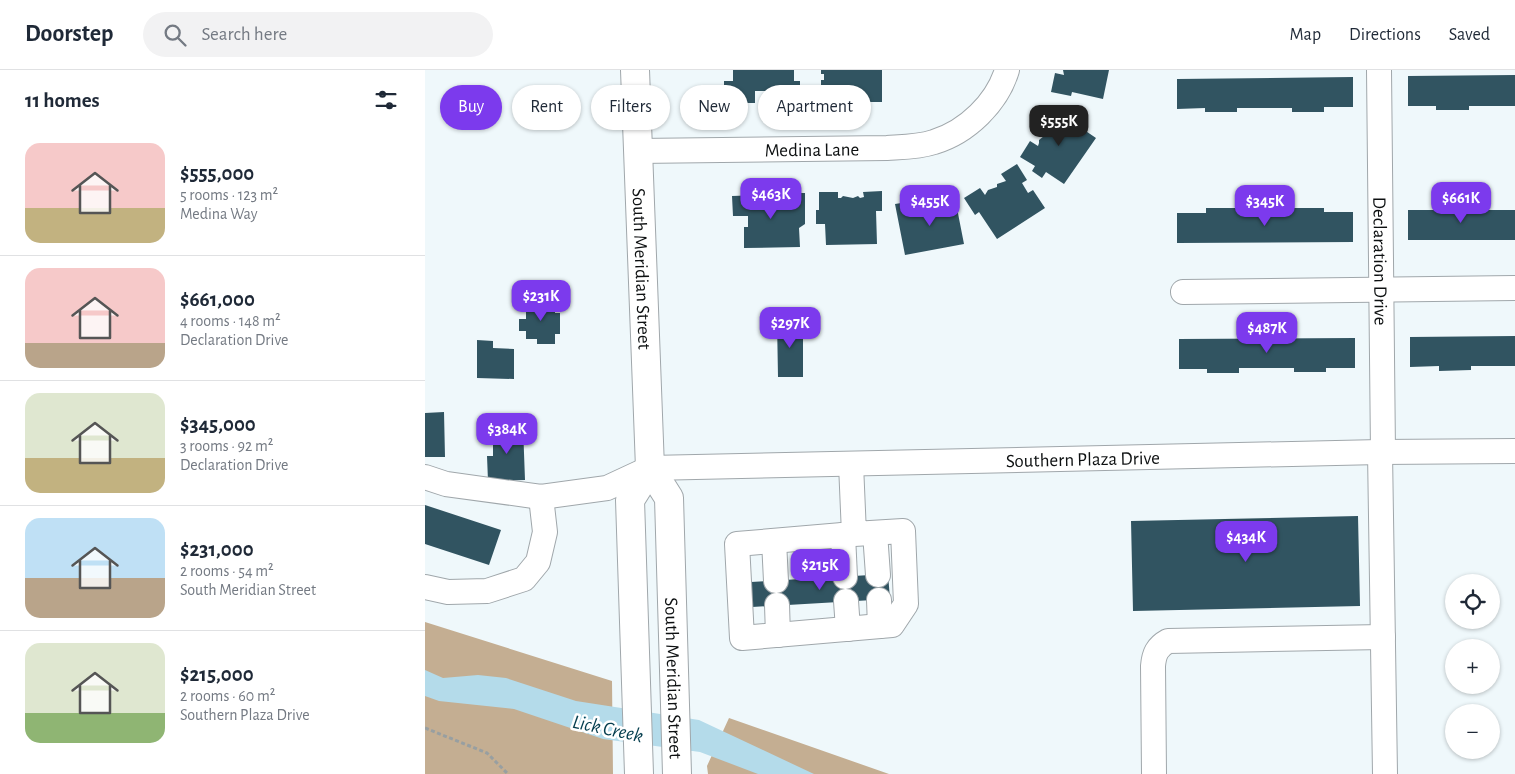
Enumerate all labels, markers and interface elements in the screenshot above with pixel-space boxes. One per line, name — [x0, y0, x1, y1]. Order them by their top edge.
search box — [143, 12, 493, 57]
icon: search — [161, 21, 189, 49]
text: Doorstep — [25, 22, 113, 46]
text: Search here — [201, 25, 287, 44]
text: Map — [1290, 26, 1321, 44]
text: Directions — [1349, 26, 1421, 44]
text: Saved — [1449, 26, 1490, 44]
chip: Buy — [440, 85, 502, 130]
chip: Rent — [512, 85, 581, 130]
chip: Filters — [591, 85, 670, 130]
chip: New — [680, 85, 748, 130]
chip: Apartment — [758, 85, 871, 130]
icon: filters — [372, 86, 400, 114]
text: 11 homes — [25, 90, 100, 111]
pin: $555K — [1024, 104, 1094, 147]
text: $555K — [1040, 113, 1078, 129]
street label: Medina Lane — [765, 140, 859, 160]
icon: home — [65, 163, 125, 223]
text: $555,000 — [180, 163, 254, 184]
pin: $463K — [736, 178, 806, 220]
pin: $661K — [1426, 182, 1496, 224]
pin: $455K — [895, 184, 965, 227]
pin: $345K — [1230, 184, 1300, 227]
text: $463K — [751, 186, 791, 202]
text: 5 rooms · 123 m² — [180, 187, 278, 203]
street label: South Meridian Street — [628, 188, 654, 350]
text: $661K — [1442, 190, 1480, 206]
text: $455K — [911, 193, 949, 209]
text: $345K — [1246, 193, 1284, 209]
street label: Declaration Drive — [1369, 197, 1390, 325]
text: Medina Way — [180, 206, 258, 222]
pin: $231K — [506, 280, 576, 322]
icon: home — [65, 288, 125, 348]
text: $231K — [523, 288, 559, 304]
text: $661,000 — [180, 289, 255, 310]
pin: $297K — [755, 306, 825, 349]
pin: $487K — [1232, 312, 1302, 354]
text: 4 rooms · 148 m² — [180, 313, 281, 329]
text: $297K — [771, 315, 809, 331]
text: $487K — [1247, 320, 1287, 336]
text: Declaration Drive — [180, 332, 288, 348]
pin: $384K — [472, 412, 542, 455]
icon: home — [65, 413, 125, 473]
text: $345,000 — [180, 414, 256, 435]
text: $384K — [487, 421, 527, 437]
text: 3 rooms · 92 m² — [180, 438, 273, 454]
street label: Southern Plaza Drive — [1006, 449, 1160, 471]
text: Declaration Drive — [180, 457, 288, 473]
pin: $434K — [1211, 520, 1281, 563]
text: $434K — [1226, 529, 1266, 545]
icon: home — [65, 538, 125, 598]
text: $231,000 — [180, 539, 254, 560]
pin: $215K — [785, 548, 855, 591]
text: $215K — [802, 557, 838, 573]
text: 2 rooms · 54 m² — [180, 563, 274, 579]
map controls — [1445, 574, 1500, 759]
button: locate — [1445, 574, 1500, 629]
text: South Meridian Street — [180, 582, 316, 598]
street label: South Meridian Street — [661, 597, 685, 759]
button: + — [1445, 639, 1500, 694]
icon: home — [65, 663, 125, 723]
text: $215,000 — [180, 664, 254, 685]
text: 2 rooms · 60 m² — [180, 688, 275, 704]
button: − — [1445, 704, 1500, 759]
text: Southern Plaza Drive — [180, 707, 310, 723]
water label: Lick Creek — [571, 712, 645, 746]

